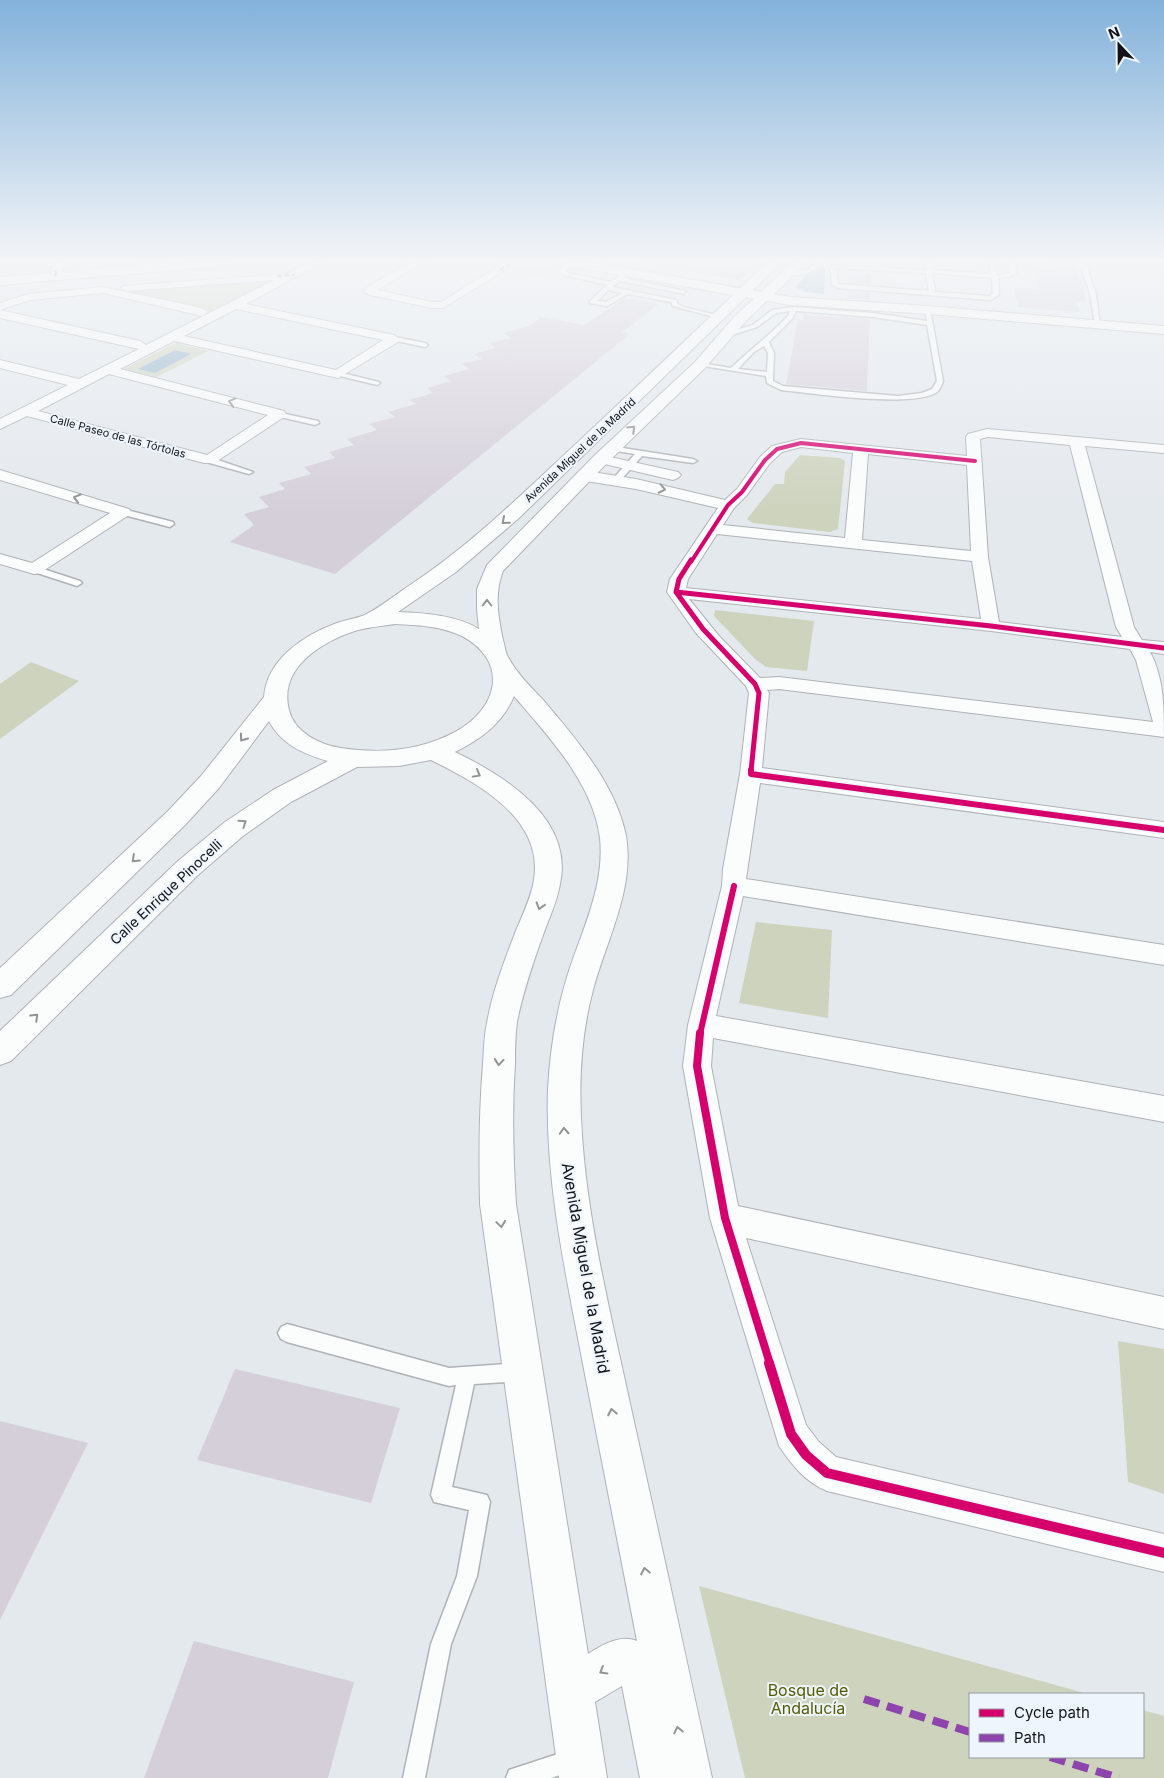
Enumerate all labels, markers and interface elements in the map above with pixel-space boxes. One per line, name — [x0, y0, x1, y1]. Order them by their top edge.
north arrow — [1094, 20, 1144, 70]
text: N — [1106, 23, 1122, 42]
street label: Avenida Miguel de la Madrid — [521, 395, 639, 505]
one-way arrow — [229, 397, 237, 407]
street label: Calle Paseo de las Tórtolas — [49, 411, 188, 461]
one-way arrow — [626, 426, 635, 435]
one-way arrow — [658, 483, 667, 494]
one-way arrow — [73, 494, 81, 504]
one-way arrow — [501, 515, 510, 524]
one-way arrow — [482, 599, 492, 606]
one-way arrow — [240, 732, 248, 741]
one-way arrow — [472, 767, 481, 777]
one-way arrow — [238, 820, 247, 829]
street label: Calle Enrique Pinocelli — [106, 835, 225, 948]
one-way arrow — [131, 853, 140, 862]
one-way arrow — [535, 901, 545, 909]
one-way arrow — [29, 1014, 38, 1023]
one-way arrow — [494, 1058, 505, 1066]
one-way arrow — [559, 1127, 570, 1135]
street label: Avenida Miguel de la Madrid — [558, 1161, 614, 1375]
one-way arrow — [495, 1221, 506, 1229]
one-way arrow — [608, 1408, 618, 1416]
one-way arrow — [640, 1567, 650, 1576]
one-way arrow — [599, 1665, 608, 1675]
park label: Bosque de Andalucía — [768, 1680, 848, 1718]
legend — [969, 1693, 1144, 1758]
text: Cycle path — [1014, 1703, 1090, 1722]
one-way arrow — [673, 1726, 684, 1735]
text: Path — [1014, 1728, 1046, 1747]

